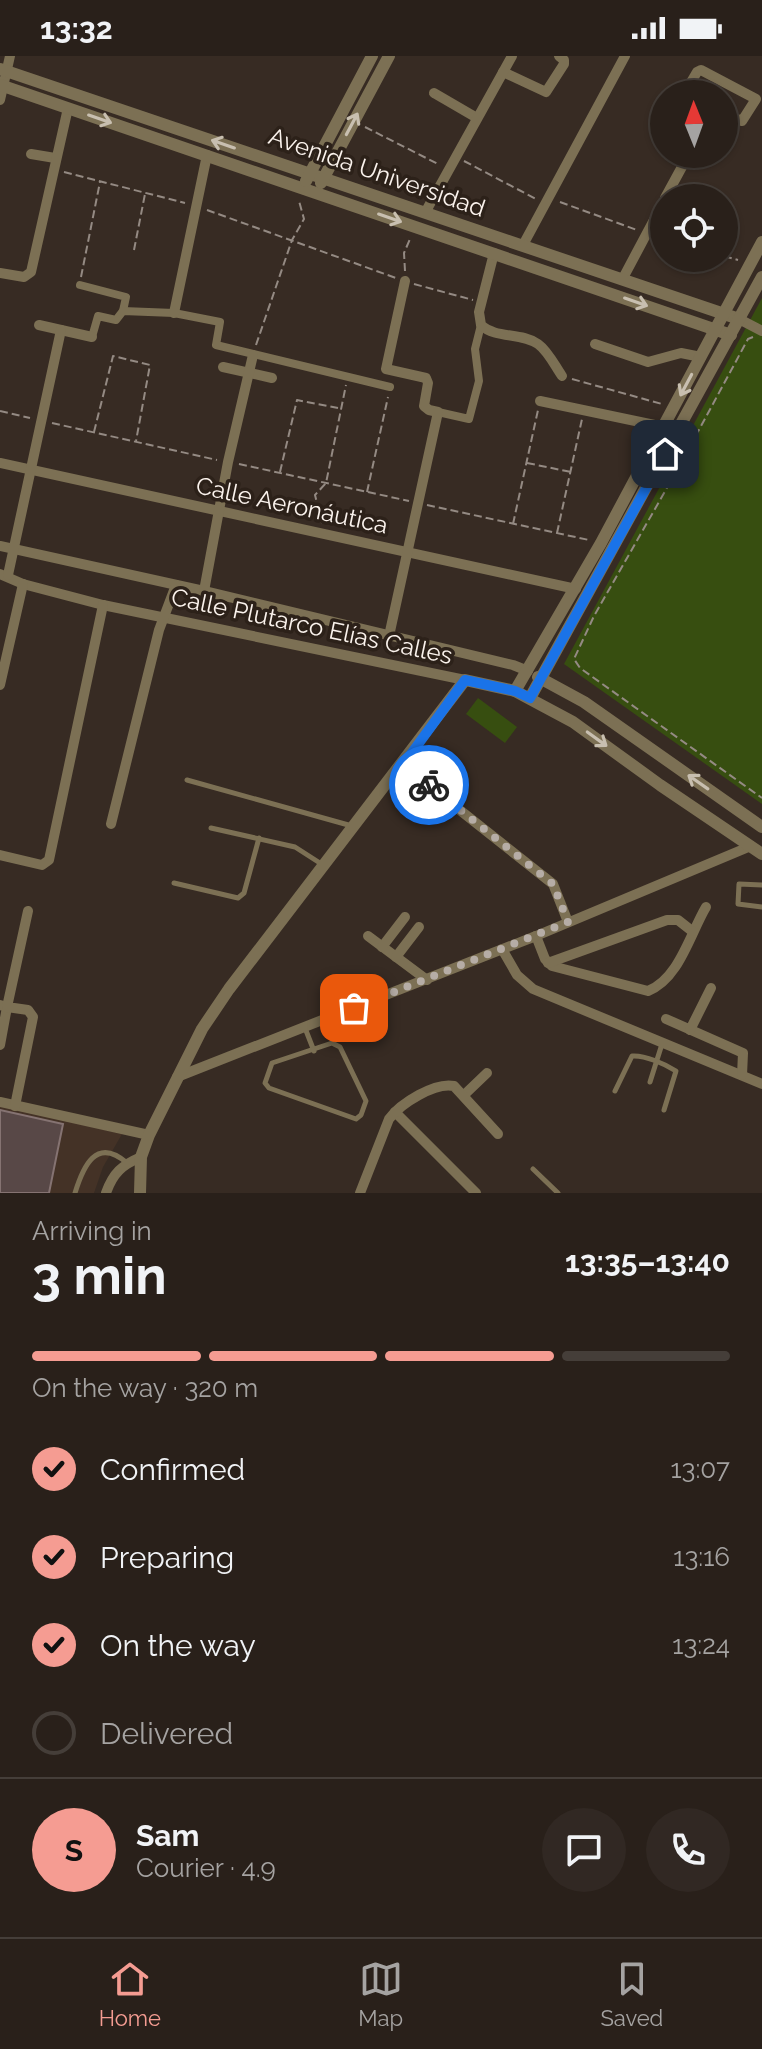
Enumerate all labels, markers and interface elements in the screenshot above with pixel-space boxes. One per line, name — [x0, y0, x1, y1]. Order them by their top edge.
text: 13:32 — [40, 11, 113, 46]
north arrow — [650, 80, 738, 168]
map controls — [650, 80, 738, 272]
one-way arrow — [88, 112, 113, 127]
one-way arrow — [344, 113, 360, 137]
street label: Avenida Universidad — [265, 121, 489, 223]
one-way arrow — [211, 136, 236, 151]
button: locate — [650, 184, 738, 272]
one-way arrow — [377, 212, 402, 227]
one-way arrow — [623, 296, 648, 311]
one-way arrow — [678, 373, 694, 397]
pin — [631, 420, 699, 488]
icon: home — [643, 432, 687, 476]
street label: Calle Aeronáutica — [194, 471, 390, 539]
street label: Calle Plutarco Elías Calles — [169, 582, 455, 670]
one-way arrow — [585, 731, 607, 747]
courier — [389, 745, 469, 825]
icon: bike — [407, 763, 451, 807]
one-way arrow — [688, 774, 710, 790]
pin — [320, 974, 388, 1042]
icon: bag — [332, 986, 376, 1030]
text: Arriving in — [32, 1216, 152, 1246]
text: 13:35–13:40 — [565, 1244, 730, 1279]
text: 3 min — [32, 1245, 167, 1306]
text: On the way · 320 m — [32, 1373, 258, 1403]
icon: check — [32, 1447, 76, 1491]
text: Confirmed — [100, 1452, 245, 1487]
text: 13:07 — [670, 1454, 730, 1484]
icon: check — [32, 1535, 76, 1579]
text: Preparing — [100, 1540, 234, 1575]
text: 13:16 — [673, 1542, 730, 1572]
icon: check — [32, 1623, 76, 1667]
text: On the way — [100, 1628, 256, 1663]
text: 13:24 — [672, 1630, 730, 1660]
text: Delivered — [100, 1716, 233, 1751]
button: chat — [542, 1808, 626, 1892]
button: phone — [646, 1808, 730, 1892]
text: Sam — [136, 1818, 199, 1853]
text: S — [65, 1833, 83, 1868]
text: Courier · 4.9 — [136, 1853, 276, 1883]
tab: Home — [99, 1957, 161, 2031]
tab: Map — [358, 1957, 403, 2031]
tab: Saved — [600, 1957, 663, 2031]

